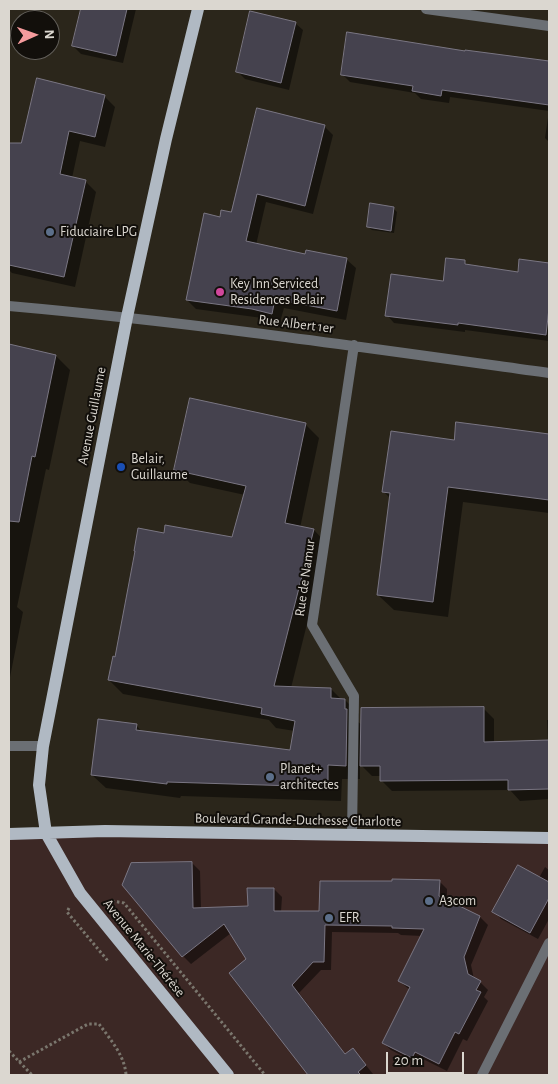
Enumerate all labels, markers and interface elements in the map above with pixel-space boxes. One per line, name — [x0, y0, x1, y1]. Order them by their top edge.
north arrow — [10, 10, 60, 60]
text: N — [42, 29, 56, 40]
place label: Fiduciaire LPG — [60, 224, 137, 240]
marker: Fiduciaire LPG — [44, 226, 56, 238]
place label: Key Inn Serviced Residences Belair — [230, 276, 324, 308]
marker: Key Inn Serviced Residences Belair — [214, 286, 226, 298]
street label: Rue Albert 1er — [257, 311, 335, 337]
street label: Avenue Guillaume — [74, 365, 110, 467]
place label: Belair, Guillaume — [131, 451, 188, 484]
marker: Belair, Guillaume — [115, 461, 127, 473]
street label: Rue de Namur — [291, 538, 319, 618]
place label: Planet+ architectes — [280, 761, 339, 794]
marker: Planet+ architectes — [264, 771, 276, 783]
street label: Boulevard Grande-Duchesse Charlotte — [195, 810, 401, 830]
place label: A3com — [439, 893, 476, 909]
marker: A3com — [423, 895, 435, 907]
street label: Avenue Marie-Thérèse — [99, 896, 189, 1000]
place label: EFR — [339, 910, 360, 926]
marker: EFR — [323, 912, 335, 924]
scale bar — [388, 1042, 466, 1074]
text: 20 m — [394, 1053, 423, 1068]

